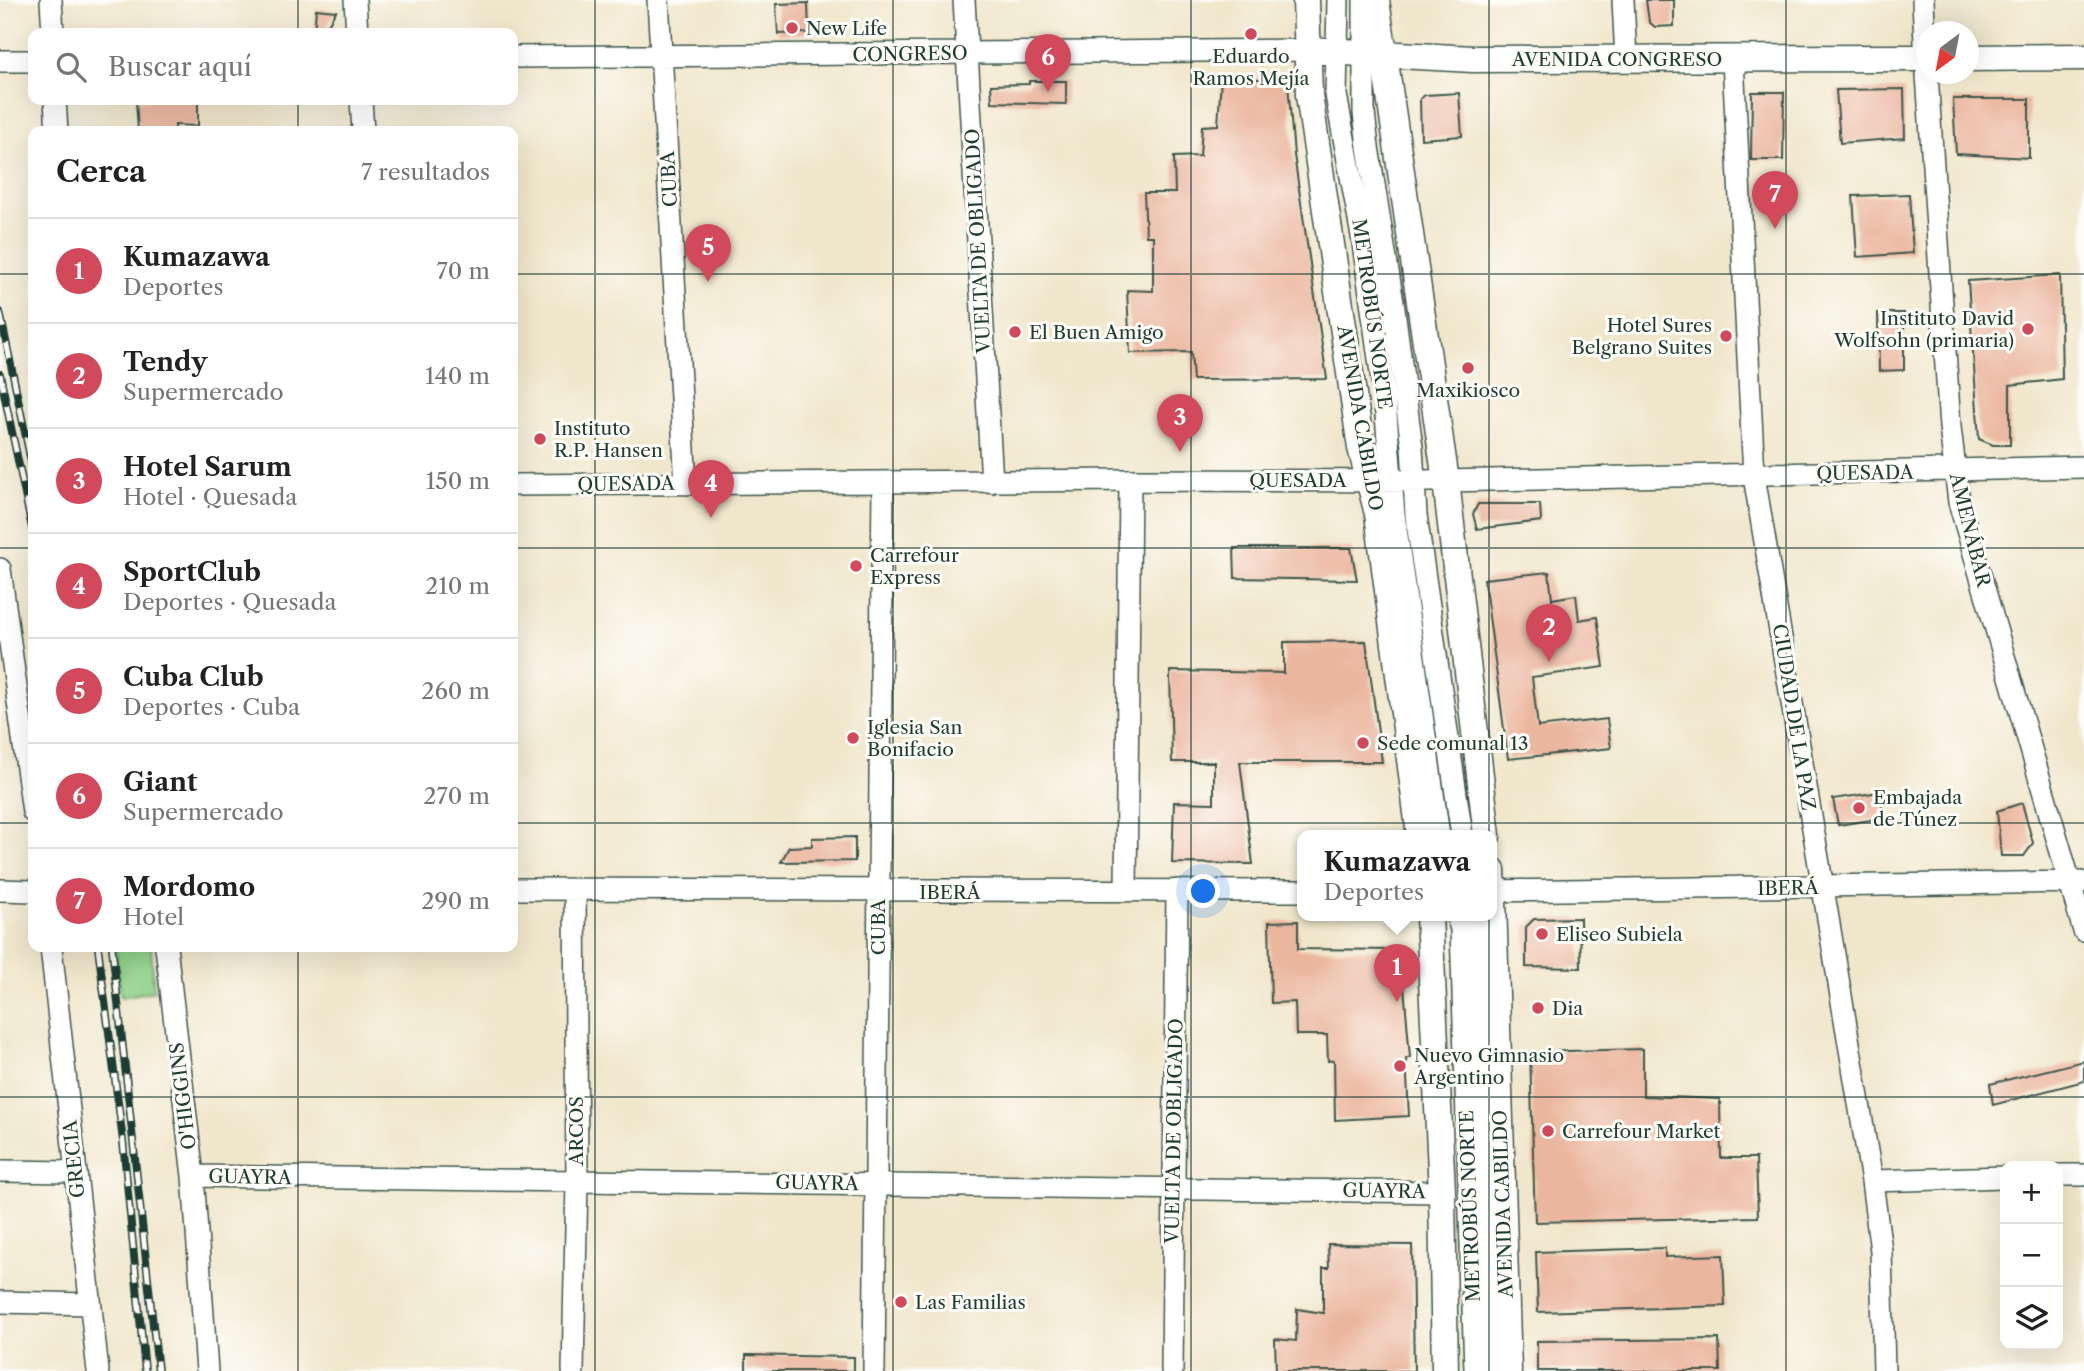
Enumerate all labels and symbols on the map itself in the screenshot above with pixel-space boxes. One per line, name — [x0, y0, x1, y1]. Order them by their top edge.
place label: New Life — [806, 17, 887, 40]
marker: New Life — [784, 20, 800, 36]
north arrow — [1916, 21, 1979, 84]
marker: Eduardo Ramos Mejía — [1243, 26, 1259, 42]
pin: 6 — [1025, 34, 1071, 92]
street label: CONGRESO — [852, 41, 968, 67]
place label: Eduardo Ramos Mejía — [1192, 45, 1310, 90]
street label: AVENIDA CONGRESO — [1511, 48, 1722, 71]
street label: VUELTA DE OBLIGADO — [961, 128, 995, 355]
street label: CUBA — [656, 149, 682, 208]
pin: 7 — [1752, 171, 1798, 229]
street label: METROBÚS NORTE — [1347, 217, 1397, 411]
pin: 5 — [685, 224, 731, 282]
place label: Instituto David Wolfsohn (primaria) — [1833, 307, 2014, 352]
place label: Hotel Sures Belgrano Suites — [1571, 314, 1712, 359]
place label: El Buen Amigo — [1029, 321, 1164, 344]
marker: Instituto David Wolfsohn (primaria) — [2020, 321, 2036, 337]
street label: AVENIDA CABILDO — [1332, 322, 1388, 513]
marker: El Buen Amigo — [1007, 324, 1023, 340]
marker: Hotel Sures Belgrano Suites — [1718, 328, 1734, 344]
marker: Maxikiosco — [1460, 360, 1476, 376]
place label: Maxikiosco — [1416, 379, 1520, 402]
pin: 3 — [1157, 394, 1203, 452]
place label: Instituto R.P. Hansen — [554, 417, 663, 462]
marker: Instituto R.P. Hansen — [532, 431, 548, 447]
pin: 4 — [688, 460, 734, 518]
street label: QUESADA — [1816, 461, 1915, 485]
street label: QUESADA — [1249, 469, 1348, 492]
street label: AMENÁBAR — [1944, 470, 1996, 591]
street label: QUESADA — [577, 472, 676, 496]
place label: Carrefour Express — [870, 544, 959, 589]
marker: Carrefour Express — [848, 558, 864, 574]
pin: 2 — [1526, 604, 1572, 662]
street label: CIUDAD DE LA PAZ — [1768, 622, 1820, 812]
place label: Iglesia San Bonifacio — [867, 716, 962, 761]
marker: Iglesia San Bonifacio — [845, 730, 861, 746]
place label: Sede comunal 13 — [1377, 732, 1528, 755]
marker: Sede comunal 13 — [1355, 735, 1371, 751]
place label: Embajada de Túnez — [1873, 786, 1962, 831]
marker: Embajada de Túnez — [1851, 800, 1867, 816]
your location — [1186, 874, 1220, 908]
street label: IBERÁ — [1757, 876, 1820, 900]
street label: IBERÁ — [919, 881, 982, 904]
street label: CUBA — [867, 898, 890, 955]
place label: Eliseo Subiela — [1556, 923, 1683, 946]
marker: Eliseo Subiela — [1534, 926, 1550, 942]
pin: 1 — [1374, 944, 1420, 1002]
place label: Dia — [1552, 997, 1583, 1020]
marker: Dia — [1530, 1000, 1546, 1016]
street label: VUELTA DE OBLIGADO — [1161, 1018, 1187, 1245]
street label: O'HIGGINS — [165, 1041, 201, 1151]
place label: Nuevo Gimnasio Argentino — [1413, 1044, 1564, 1089]
marker: Nuevo Gimnasio Argentino — [1392, 1058, 1408, 1074]
street label: ARCOS — [565, 1096, 588, 1167]
street label: METROBÚS NORTE — [1455, 1110, 1485, 1302]
street label: AVENIDA CABILDO — [1488, 1110, 1518, 1299]
street label: GRECIA — [58, 1118, 90, 1199]
place label: Carrefour Market — [1562, 1120, 1721, 1143]
marker: Carrefour Market — [1540, 1123, 1556, 1139]
street label: GUAYRA — [208, 1165, 293, 1189]
street label: GUAYRA — [775, 1171, 860, 1195]
street label: GUAYRA — [1342, 1179, 1427, 1203]
place label: Las Familias — [915, 1291, 1026, 1314]
marker: Las Familias — [893, 1294, 909, 1310]

